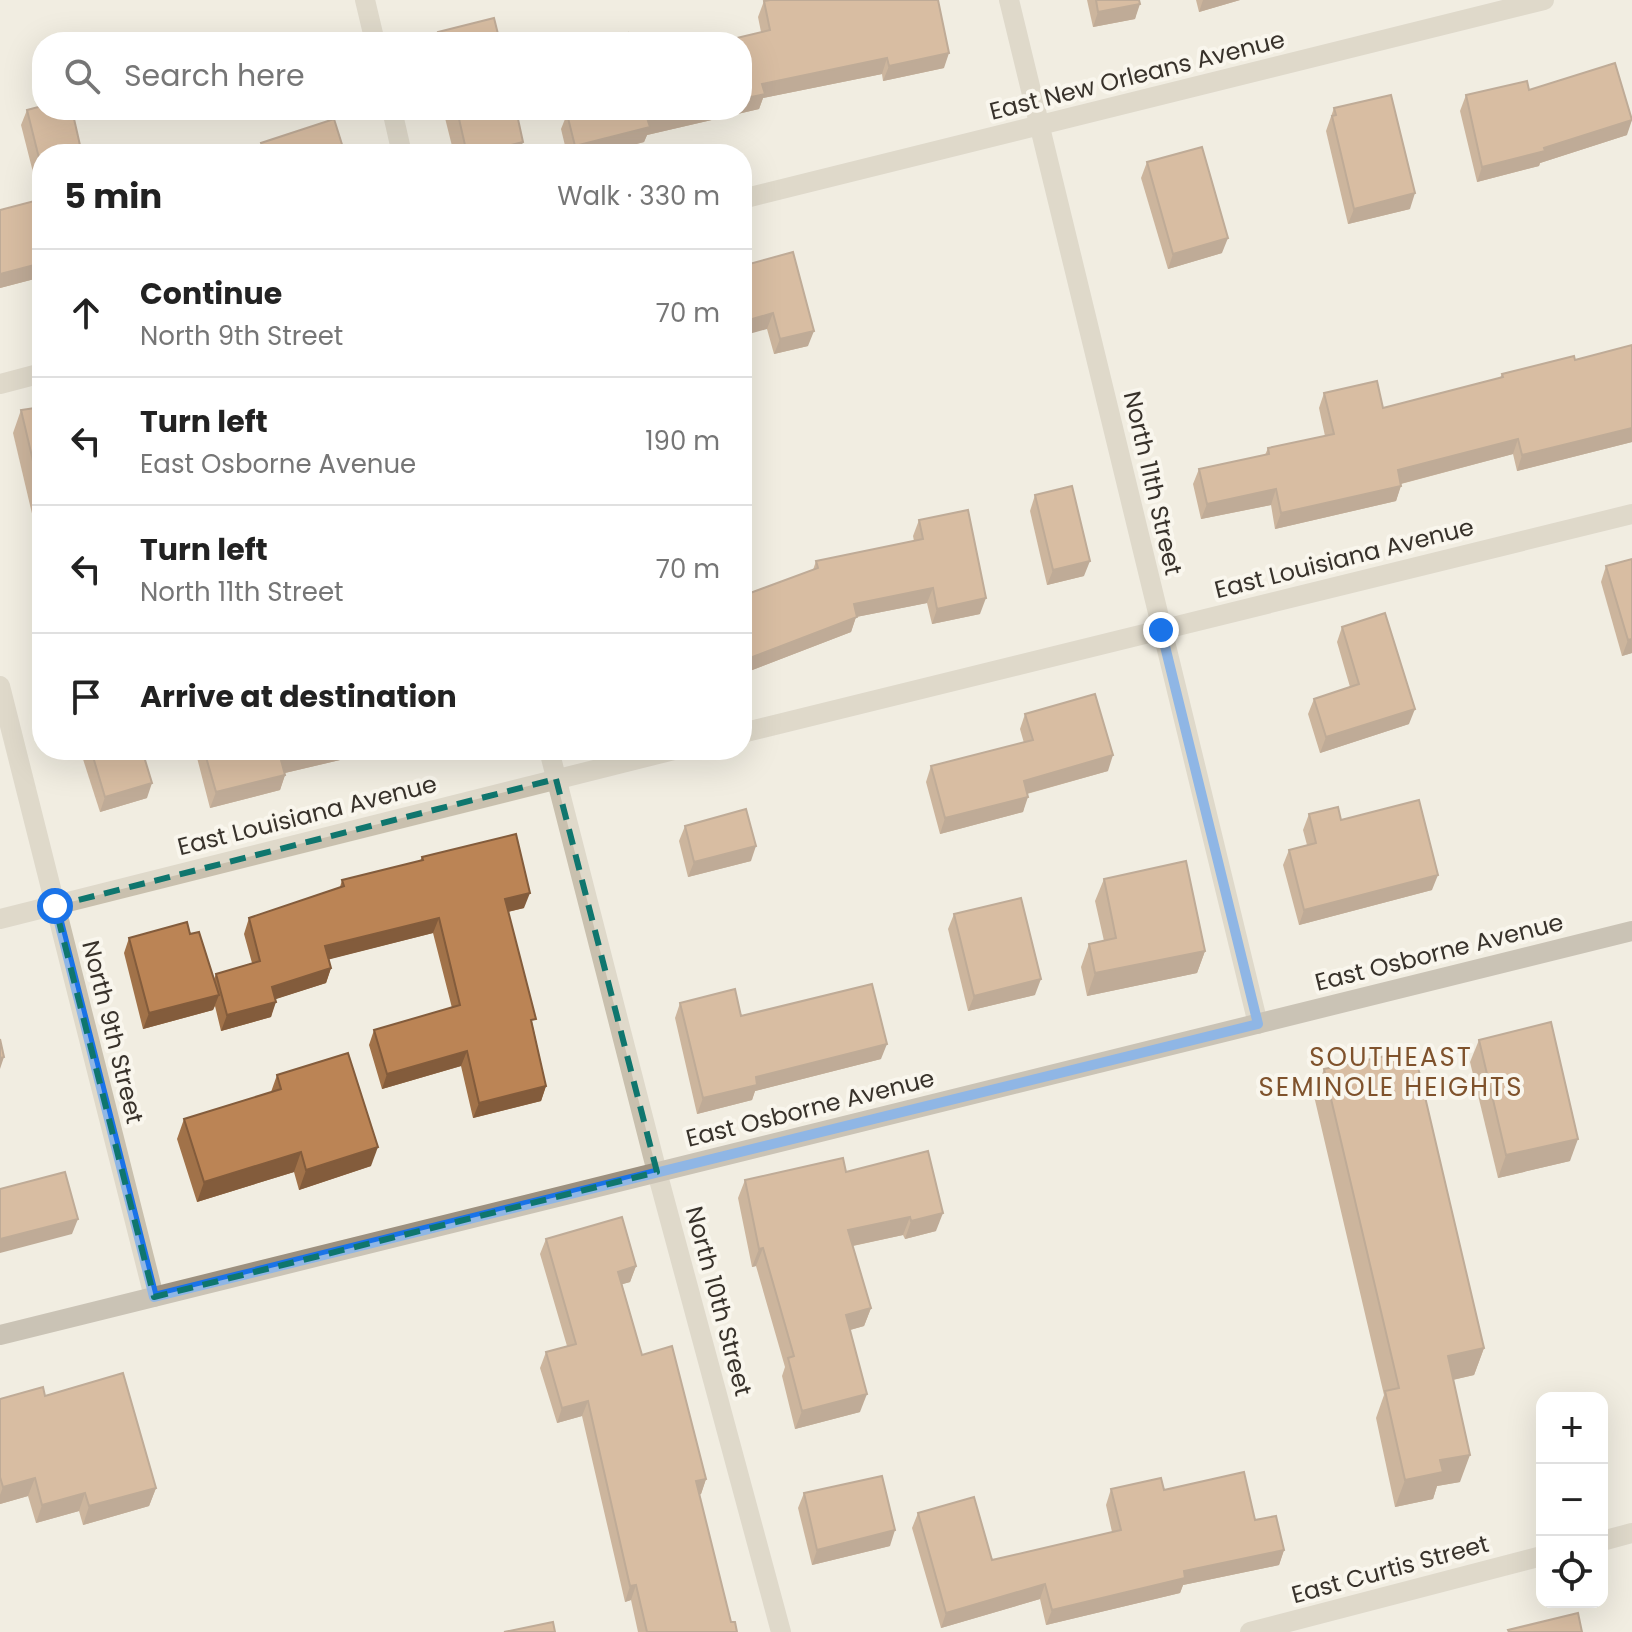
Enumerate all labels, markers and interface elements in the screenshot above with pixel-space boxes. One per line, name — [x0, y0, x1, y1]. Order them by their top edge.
street label: East New Orleans Avenue — [986, 22, 1288, 128]
search box — [32, 32, 752, 120]
icon: search — [60, 54, 104, 98]
text: Search here — [124, 54, 305, 97]
text: 5 min — [64, 172, 162, 220]
text: Walk · 330 m — [557, 178, 720, 214]
text: Continue — [140, 272, 282, 315]
icon: ahead — [64, 291, 108, 335]
text: 70 m — [656, 295, 720, 331]
text: North 9th Street — [140, 318, 343, 354]
street label: North 11th Street — [1116, 388, 1190, 578]
text: Turn left — [140, 400, 268, 443]
icon: left — [64, 419, 108, 463]
text: 190 m — [645, 423, 720, 459]
text: East Osborne Avenue — [140, 446, 416, 482]
street label: East Louisiana Avenue — [1211, 510, 1477, 606]
text: Turn left — [140, 528, 268, 571]
icon: left — [64, 547, 108, 591]
text: 70 m — [656, 551, 720, 587]
text: North 11th Street — [140, 574, 343, 610]
route end — [1143, 612, 1179, 648]
icon: arrive — [64, 675, 108, 719]
text: Arrive at destination — [140, 675, 457, 718]
street label: East Louisiana Avenue — [174, 767, 440, 863]
route start — [37, 888, 73, 924]
street label: East Osborne Avenue — [1311, 905, 1567, 999]
street label: North 9th Street — [74, 937, 152, 1127]
district label: SOUTHEAST SEMINOLE HEIGHTS — [1259, 1039, 1523, 1105]
street label: East Osborne Avenue — [682, 1061, 938, 1155]
street label: North 10th Street — [678, 1202, 760, 1400]
map controls — [1536, 1392, 1608, 1608]
button: + — [1536, 1392, 1608, 1464]
button: − — [1536, 1464, 1608, 1536]
street label: East Curtis Street — [1288, 1527, 1492, 1611]
button: locate — [1536, 1536, 1608, 1608]

